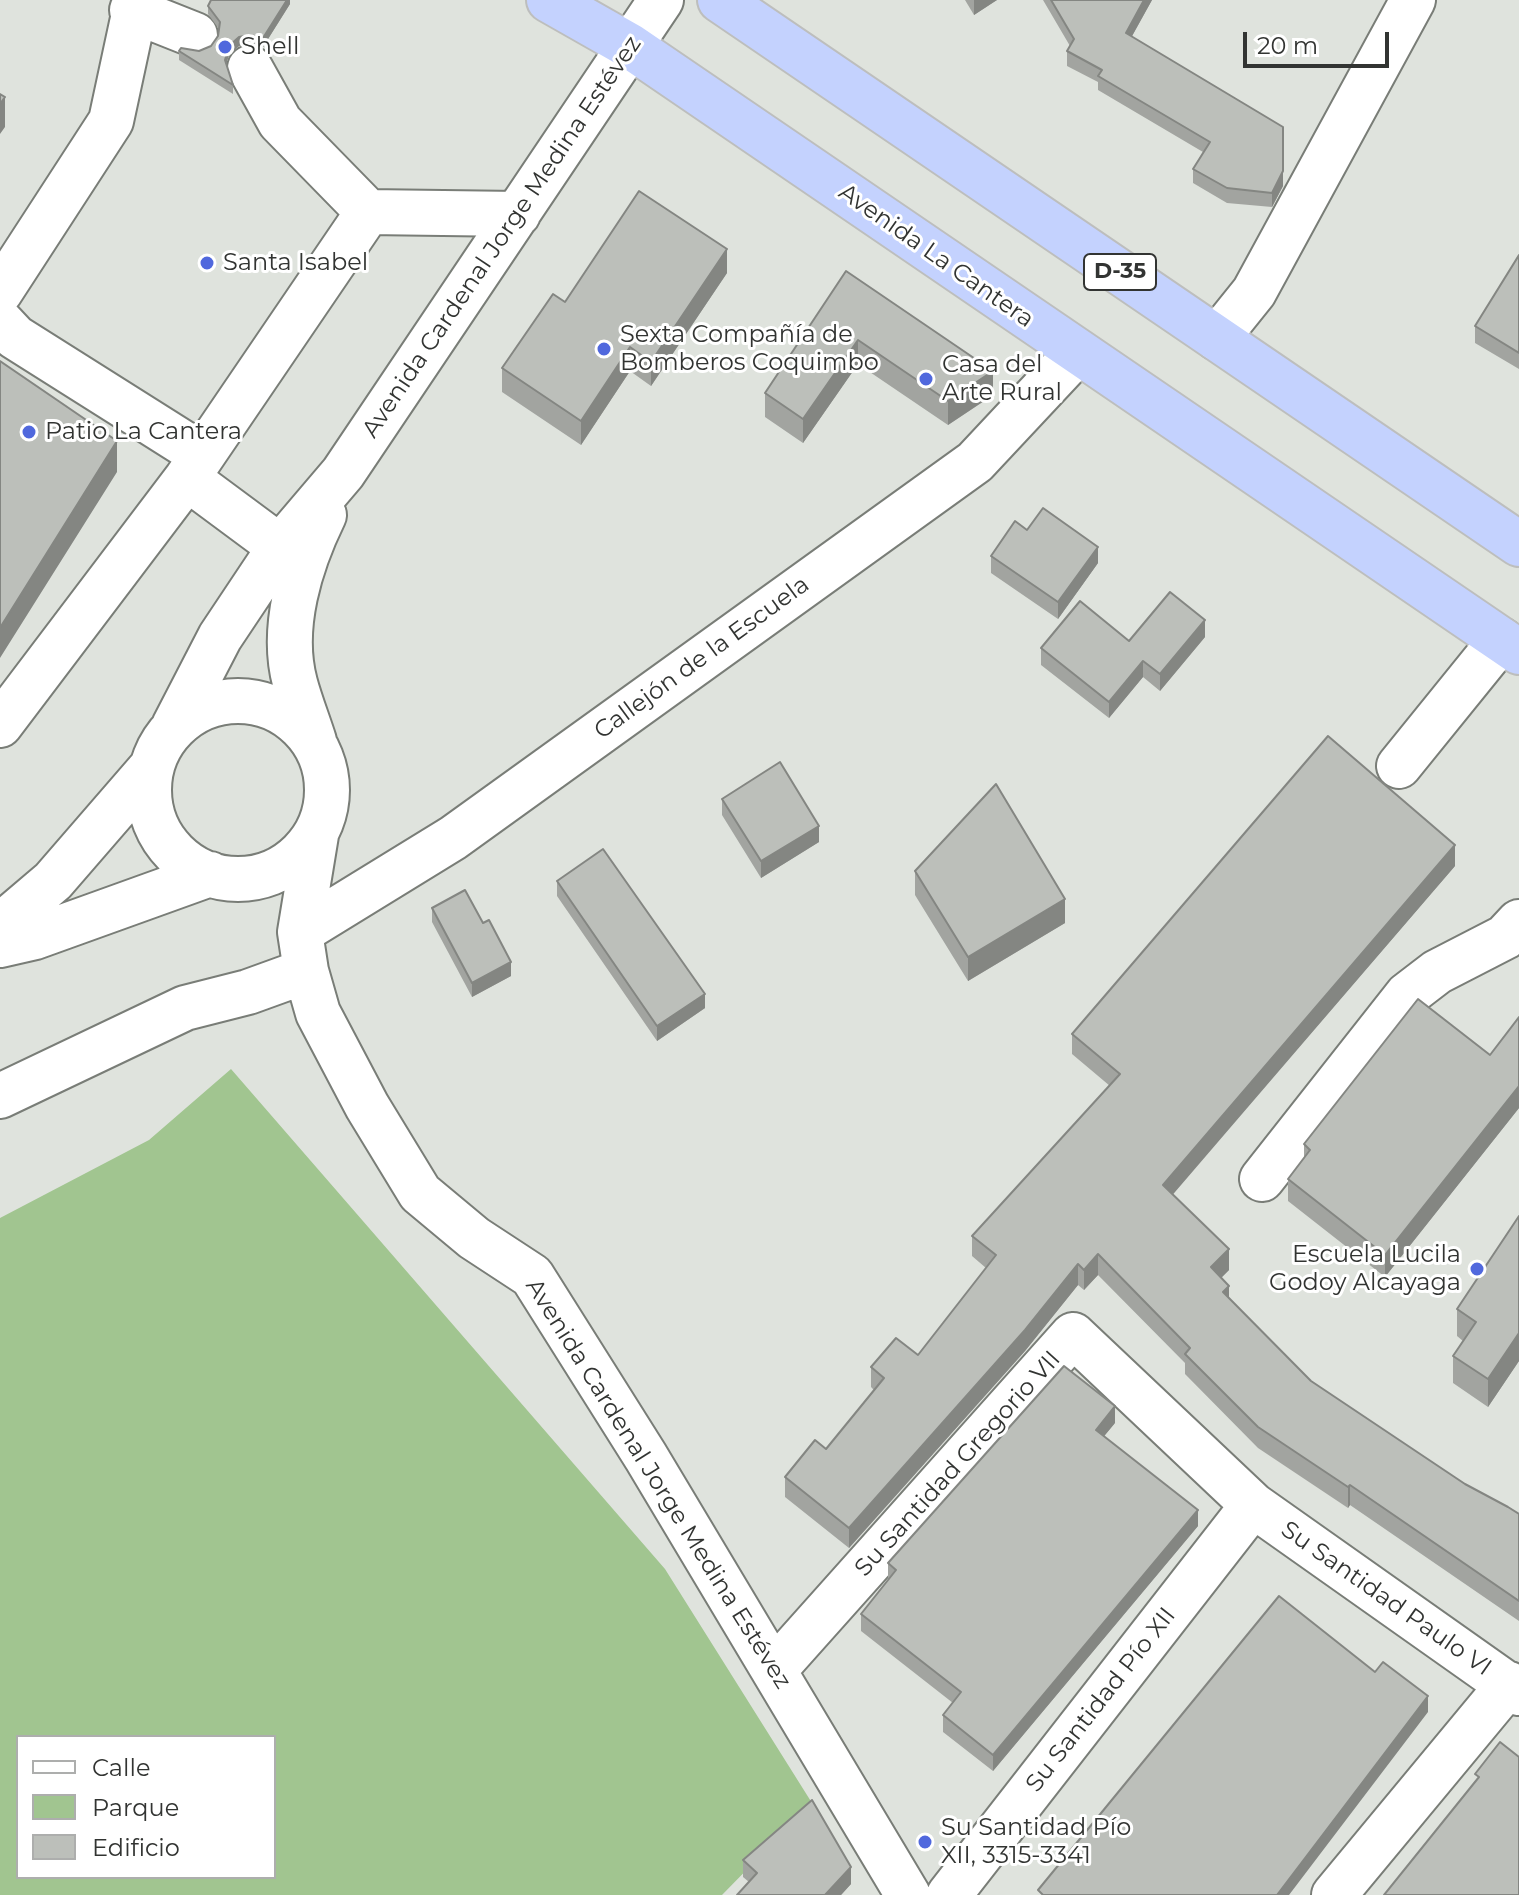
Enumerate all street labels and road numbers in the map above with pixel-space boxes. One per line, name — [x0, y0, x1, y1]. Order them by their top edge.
street label: Avenida Cardenal Jorge Medina Estévez — [356, 31, 648, 443]
street label: Avenida La Cantera — [833, 178, 1039, 334]
road number: D-35 — [1084, 254, 1156, 290]
street label: Callejón de la Escuela — [589, 570, 815, 746]
street label: Avenida Cardenal Jorge Medina Estévez — [519, 1274, 797, 1694]
street label: Su Santidad Gregorio VII — [849, 1345, 1067, 1583]
street label: Su Santidad Paulo VI — [1275, 1515, 1497, 1683]
street label: Su Santidad Pío XII — [1020, 1602, 1182, 1798]

